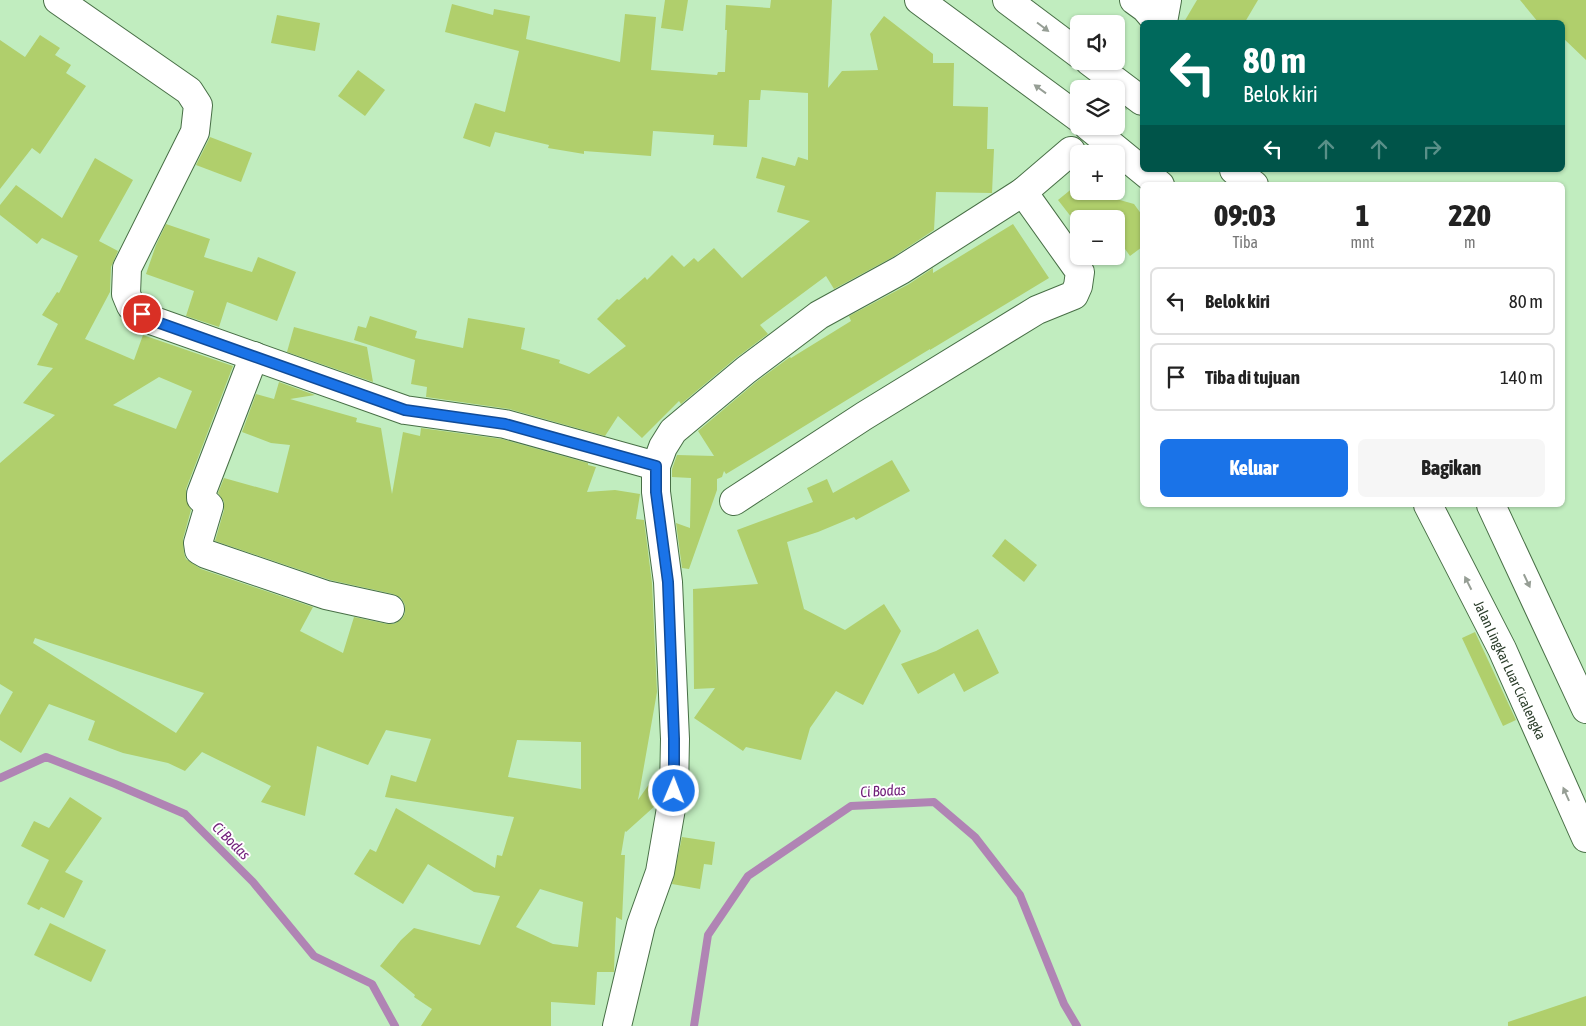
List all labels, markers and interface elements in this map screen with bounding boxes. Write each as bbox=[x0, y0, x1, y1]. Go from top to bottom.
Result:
map controls bbox=[1070, 15, 1125, 265]
button: sound bbox=[1070, 15, 1125, 70]
one-way arrow bbox=[1036, 22, 1050, 32]
icon: left bbox=[1160, 40, 1225, 105]
text: 80 m bbox=[1243, 40, 1306, 80]
button: layers bbox=[1070, 80, 1125, 135]
text: Belok kiri bbox=[1243, 81, 1318, 107]
one-way arrow bbox=[1034, 83, 1047, 94]
icon: left bbox=[1259, 135, 1287, 163]
icon: ahead bbox=[1312, 135, 1340, 163]
icon: ahead bbox=[1365, 135, 1393, 163]
icon: right bbox=[1418, 135, 1446, 163]
button: + bbox=[1070, 145, 1125, 200]
text: 09:03 bbox=[1214, 198, 1276, 232]
text: 1 bbox=[1355, 198, 1370, 232]
text: 220 bbox=[1449, 198, 1491, 232]
button: − bbox=[1070, 210, 1125, 265]
text: Tiba bbox=[1233, 233, 1258, 251]
text: mnt bbox=[1351, 233, 1374, 251]
text: m bbox=[1464, 233, 1475, 251]
icon: left bbox=[1162, 287, 1190, 315]
text: Belok kiri bbox=[1205, 290, 1270, 312]
text: 80 m bbox=[1509, 290, 1543, 312]
pin bbox=[121, 293, 163, 335]
icon: arrive bbox=[128, 300, 156, 328]
icon: arrive bbox=[1162, 363, 1190, 391]
text: Tiba di tujuan bbox=[1205, 366, 1300, 388]
text: 140 m bbox=[1500, 366, 1543, 388]
button: Keluar bbox=[1160, 439, 1348, 497]
button: Bagikan bbox=[1358, 439, 1545, 497]
one-way arrow bbox=[1523, 574, 1531, 588]
one-way arrow bbox=[1464, 576, 1472, 590]
street label: Jalan Lingkar Luar Cicalengka bbox=[1471, 598, 1549, 742]
position arrow bbox=[647, 764, 699, 816]
water label: Ci Bodas bbox=[860, 781, 906, 800]
one-way arrow bbox=[1562, 787, 1570, 801]
water label: Ci Bodas bbox=[209, 818, 254, 863]

